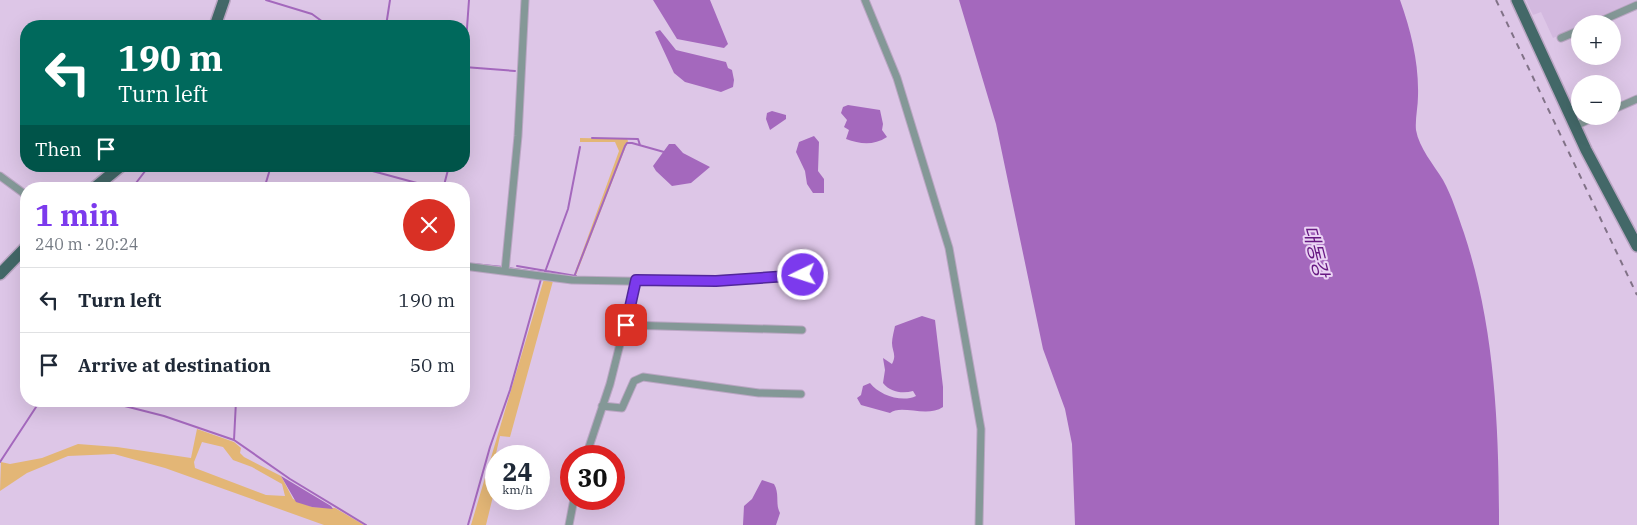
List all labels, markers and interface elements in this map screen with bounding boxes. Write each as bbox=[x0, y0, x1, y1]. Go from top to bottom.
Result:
map controls bbox=[1571, 15, 1621, 125]
button: + bbox=[1571, 15, 1621, 65]
text: 190 m bbox=[118, 35, 223, 81]
icon: left bbox=[35, 40, 100, 105]
button: − bbox=[1571, 75, 1621, 125]
text: Turn left bbox=[118, 79, 208, 108]
icon: arrive bbox=[92, 135, 120, 163]
text: Then bbox=[35, 137, 82, 161]
text: 1 min bbox=[35, 195, 119, 234]
button: close bbox=[403, 199, 455, 251]
water label: 대동강 bbox=[1298, 223, 1335, 282]
text: 240 m · 20:24 bbox=[35, 234, 138, 254]
position arrow bbox=[776, 248, 828, 300]
icon: left bbox=[35, 286, 63, 314]
text: Turn left bbox=[78, 288, 161, 312]
text: 190 m bbox=[398, 288, 455, 312]
pin bbox=[605, 304, 647, 346]
icon: arrive bbox=[612, 311, 640, 339]
icon: arrive bbox=[35, 351, 63, 379]
text: Arrive at destination bbox=[78, 353, 271, 377]
text: 50 m bbox=[410, 353, 455, 377]
speed limit sign: 30 bbox=[560, 445, 625, 510]
text: 24 bbox=[502, 455, 533, 488]
text: km/h bbox=[502, 482, 533, 497]

